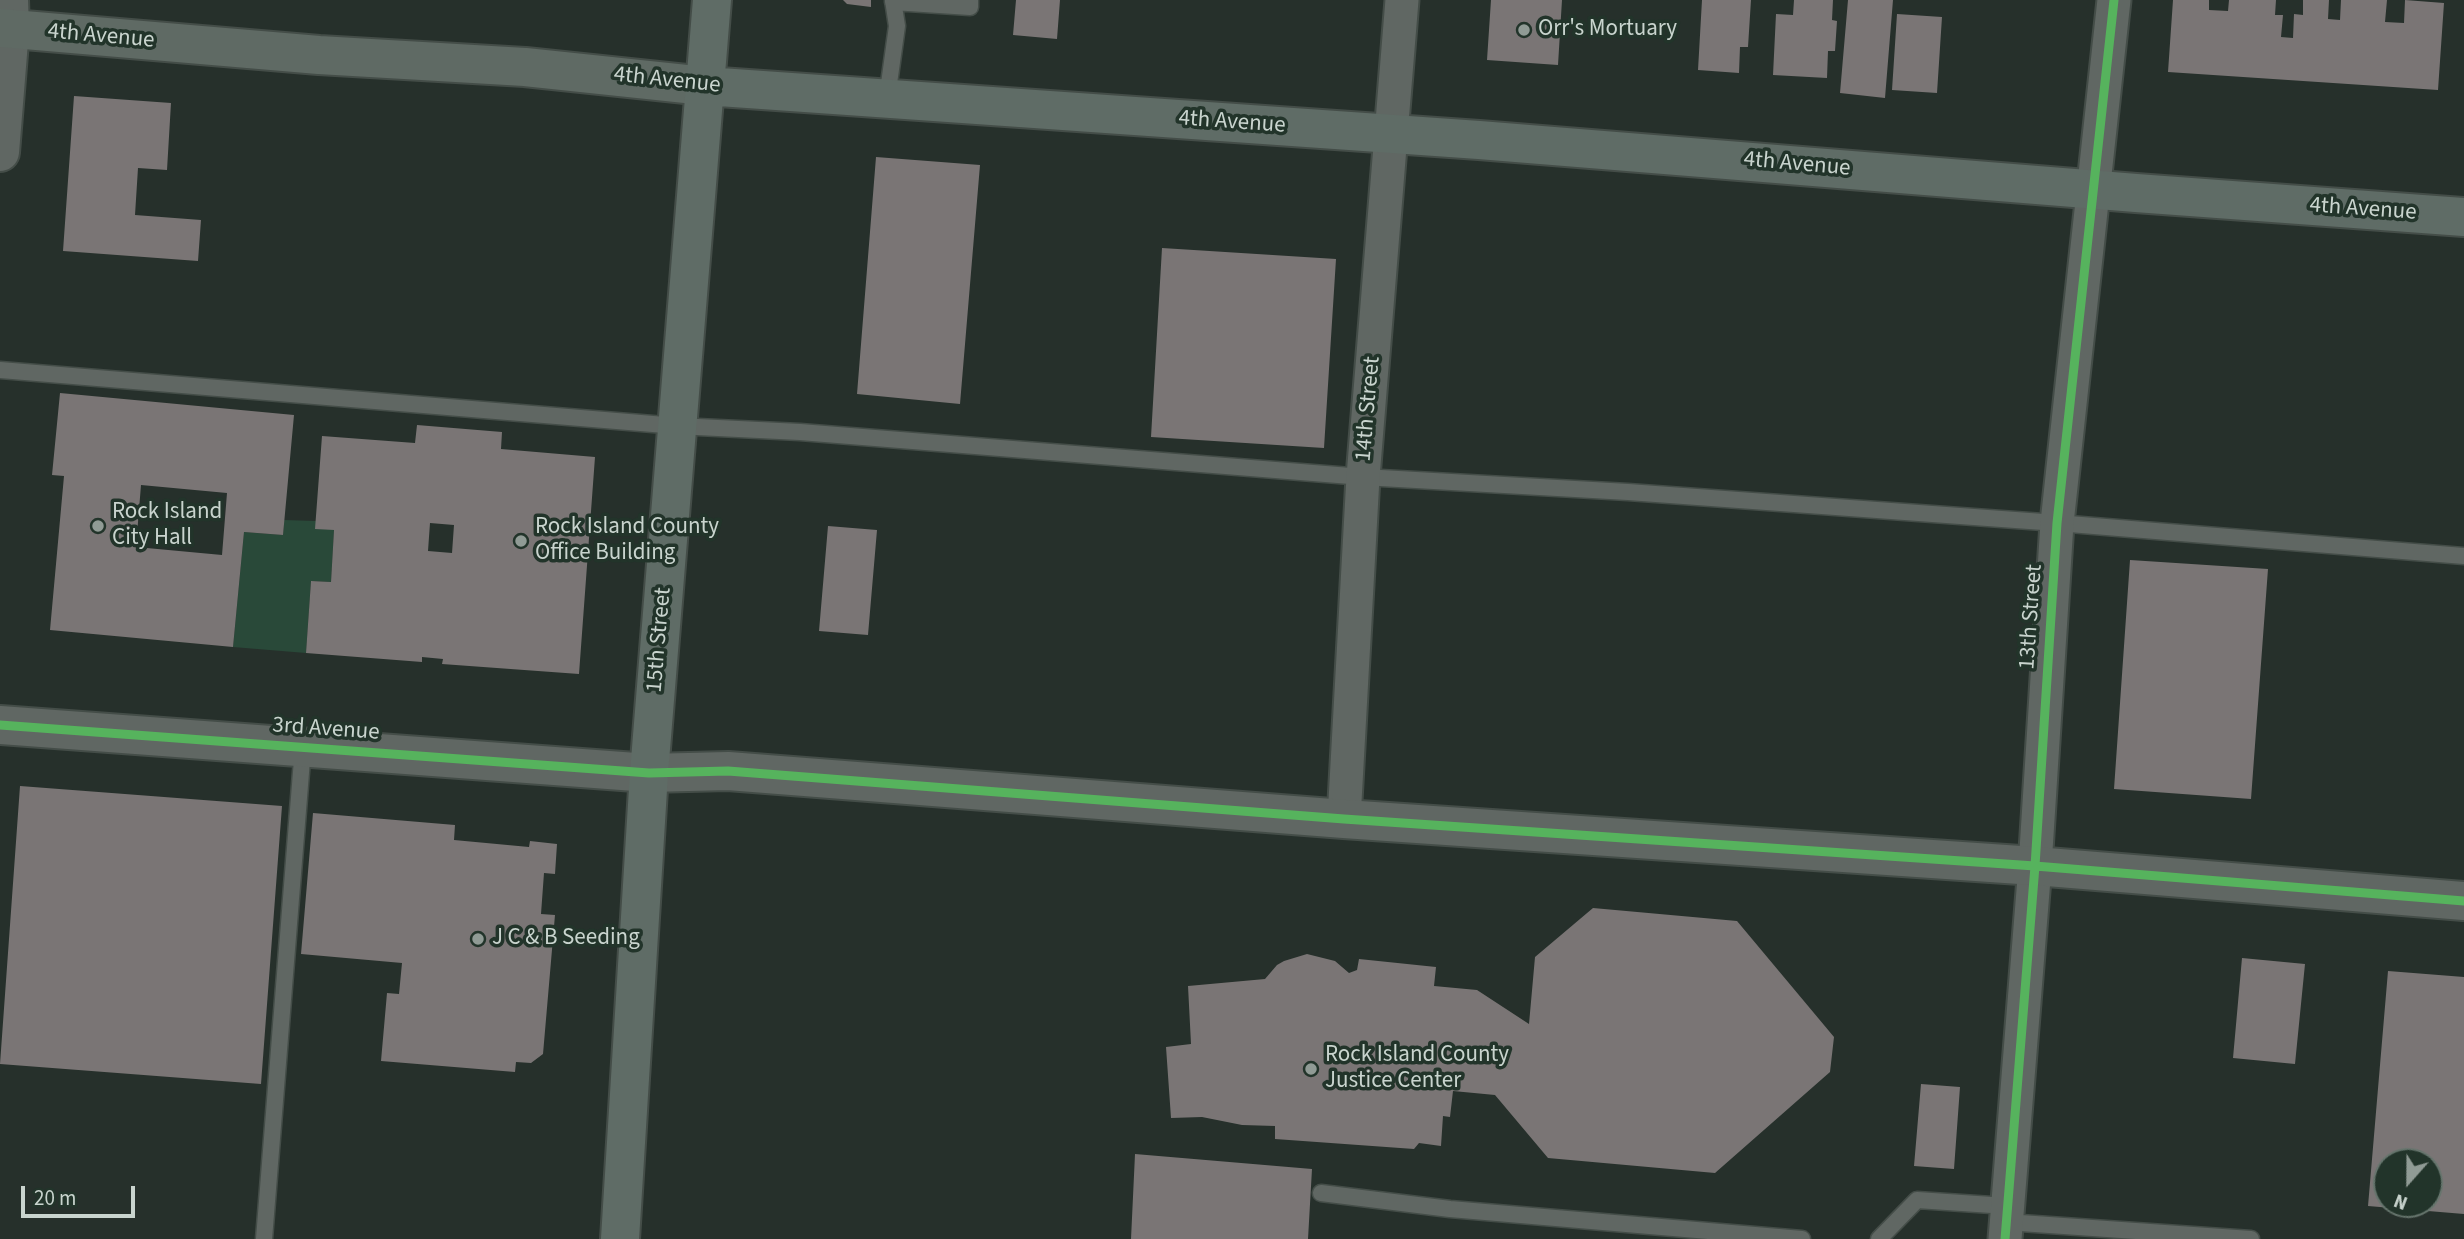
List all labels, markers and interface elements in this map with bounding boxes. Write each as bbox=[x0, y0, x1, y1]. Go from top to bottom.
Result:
place label: Orr's Mortuary bbox=[1538, 16, 1677, 44]
street label: 4th Avenue bbox=[46, 19, 156, 55]
marker: Orr's Mortuary bbox=[1516, 22, 1532, 38]
street label: 4th Avenue bbox=[612, 62, 722, 100]
street label: 4th Avenue bbox=[1178, 105, 1286, 141]
street label: 4th Avenue bbox=[1742, 147, 1852, 183]
street label: 4th Avenue bbox=[2309, 192, 2417, 228]
street label: 14th Street bbox=[1351, 355, 1387, 463]
place label: Rock Island City Hall bbox=[112, 499, 222, 553]
place label: Rock Island County Office Building bbox=[535, 514, 719, 568]
marker: Rock Island City Hall bbox=[90, 518, 106, 534]
marker: Rock Island County Office Building bbox=[513, 533, 529, 549]
street label: 13th Street bbox=[2015, 563, 2049, 671]
street label: 15th Street bbox=[642, 586, 678, 694]
street label: 3rd Avenue bbox=[271, 712, 381, 748]
place label: J C & B Seeding bbox=[492, 925, 640, 953]
marker: J C & B Seeding bbox=[470, 931, 486, 947]
place label: Rock Island County Justice Center bbox=[1325, 1042, 1509, 1096]
marker: Rock Island County Justice Center bbox=[1303, 1061, 1319, 1077]
north arrow bbox=[2373, 1148, 2443, 1218]
scale bar bbox=[24, 1172, 138, 1216]
text: 20 m bbox=[34, 1183, 76, 1213]
text: N bbox=[2390, 1186, 2412, 1216]

